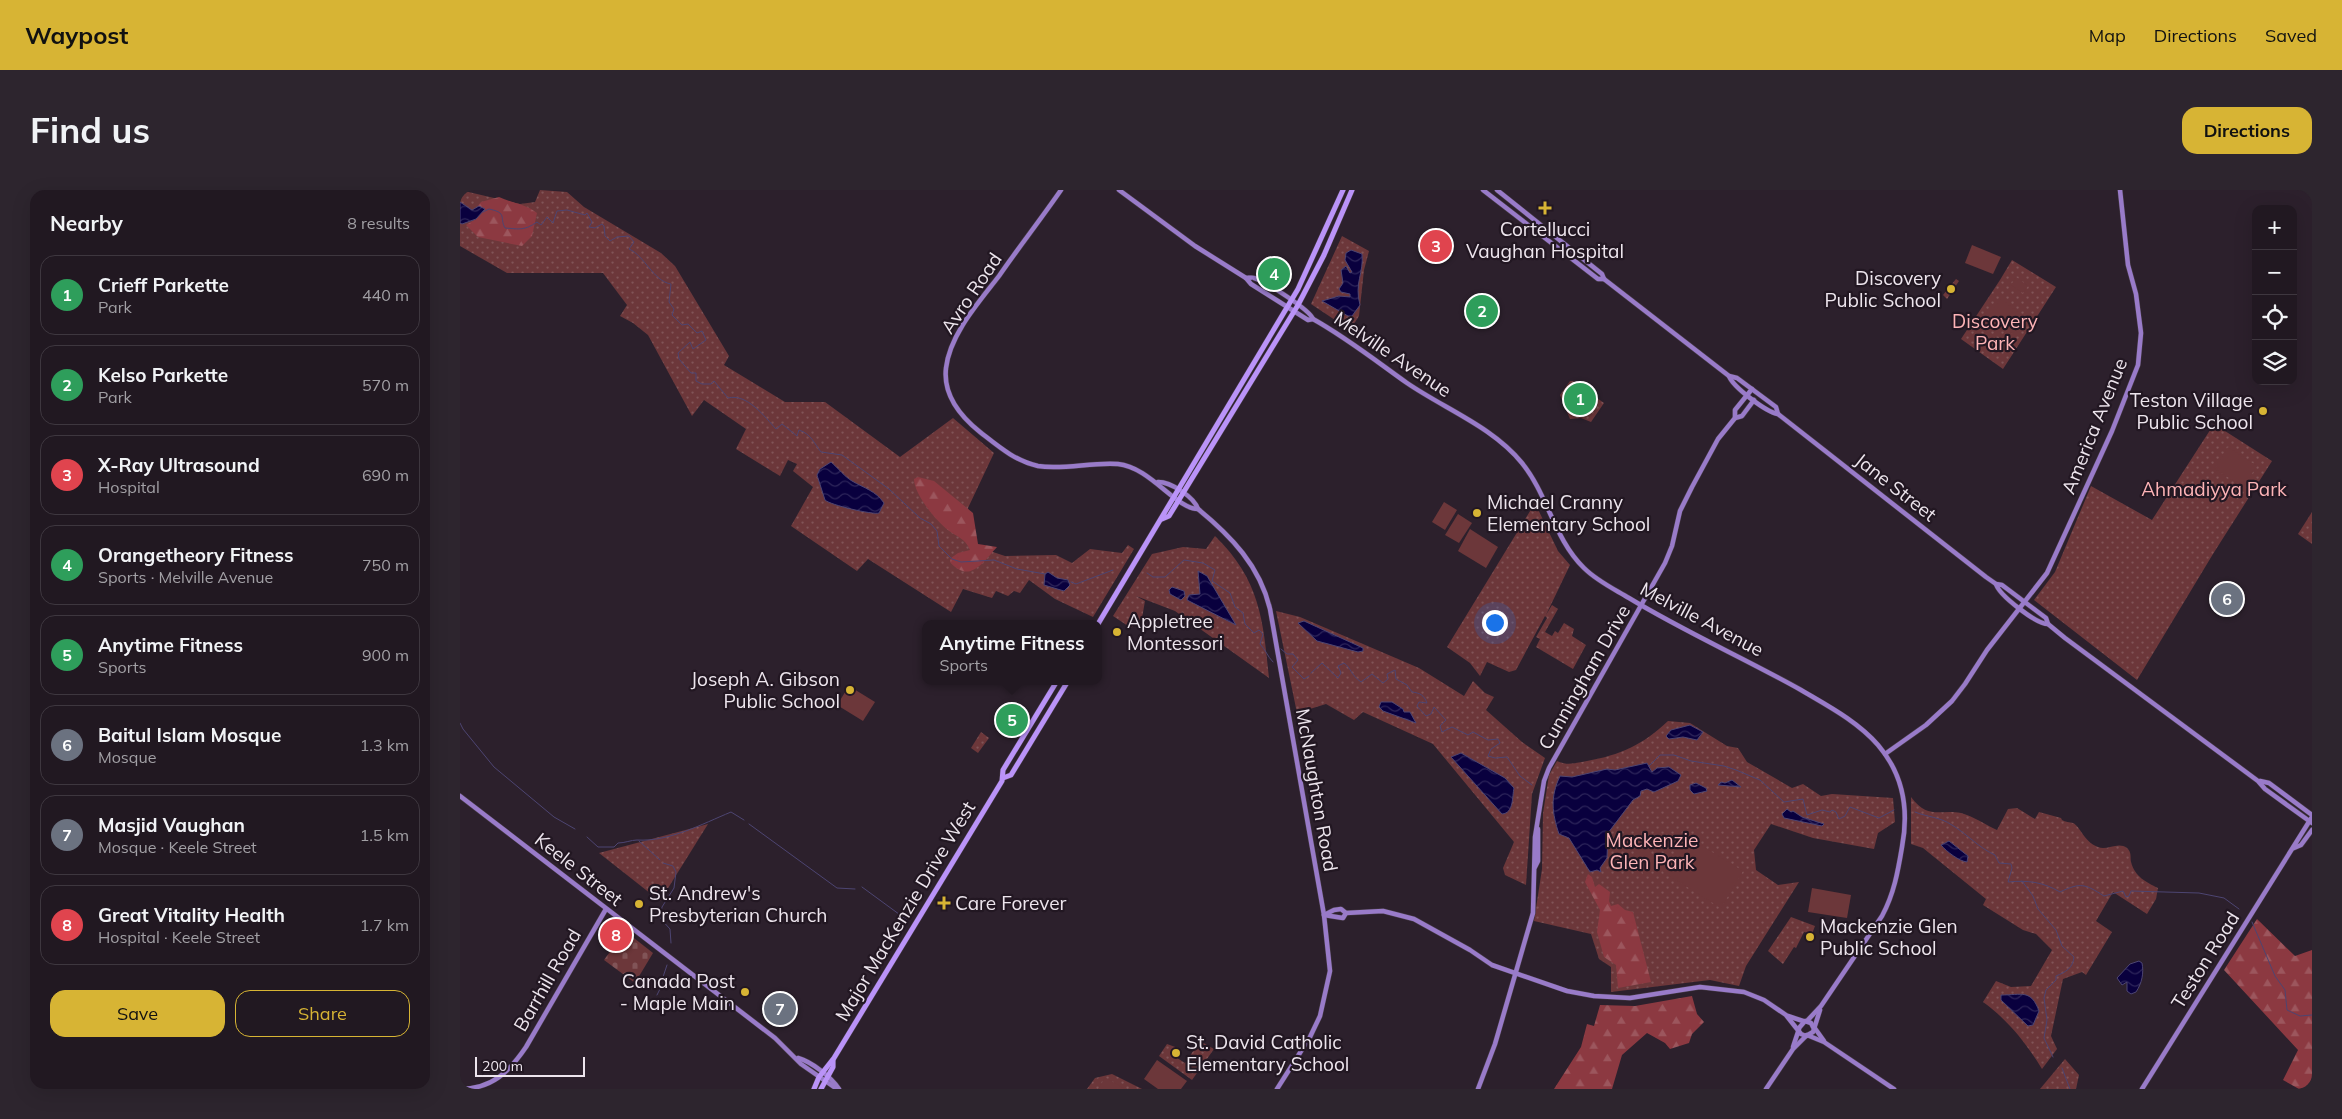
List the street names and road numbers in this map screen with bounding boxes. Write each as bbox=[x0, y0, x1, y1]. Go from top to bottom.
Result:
street label: Avro Road bbox=[935, 248, 1007, 338]
street label: Melville Avenue bbox=[1330, 306, 1456, 402]
street label: America Avenue bbox=[2056, 355, 2132, 497]
street label: Jane Street bbox=[1851, 448, 1942, 526]
street label: Melville Avenue bbox=[1636, 576, 1768, 662]
street label: Cunningham Drive bbox=[1533, 600, 1635, 754]
street label: McNaughton Road bbox=[1291, 707, 1343, 873]
street label: Major MacKenzie Drive West bbox=[830, 796, 980, 1025]
street label: Keele Street bbox=[530, 827, 628, 911]
street label: Teston Road bbox=[2166, 907, 2244, 1013]
street label: Barrhill Road bbox=[508, 924, 586, 1036]

